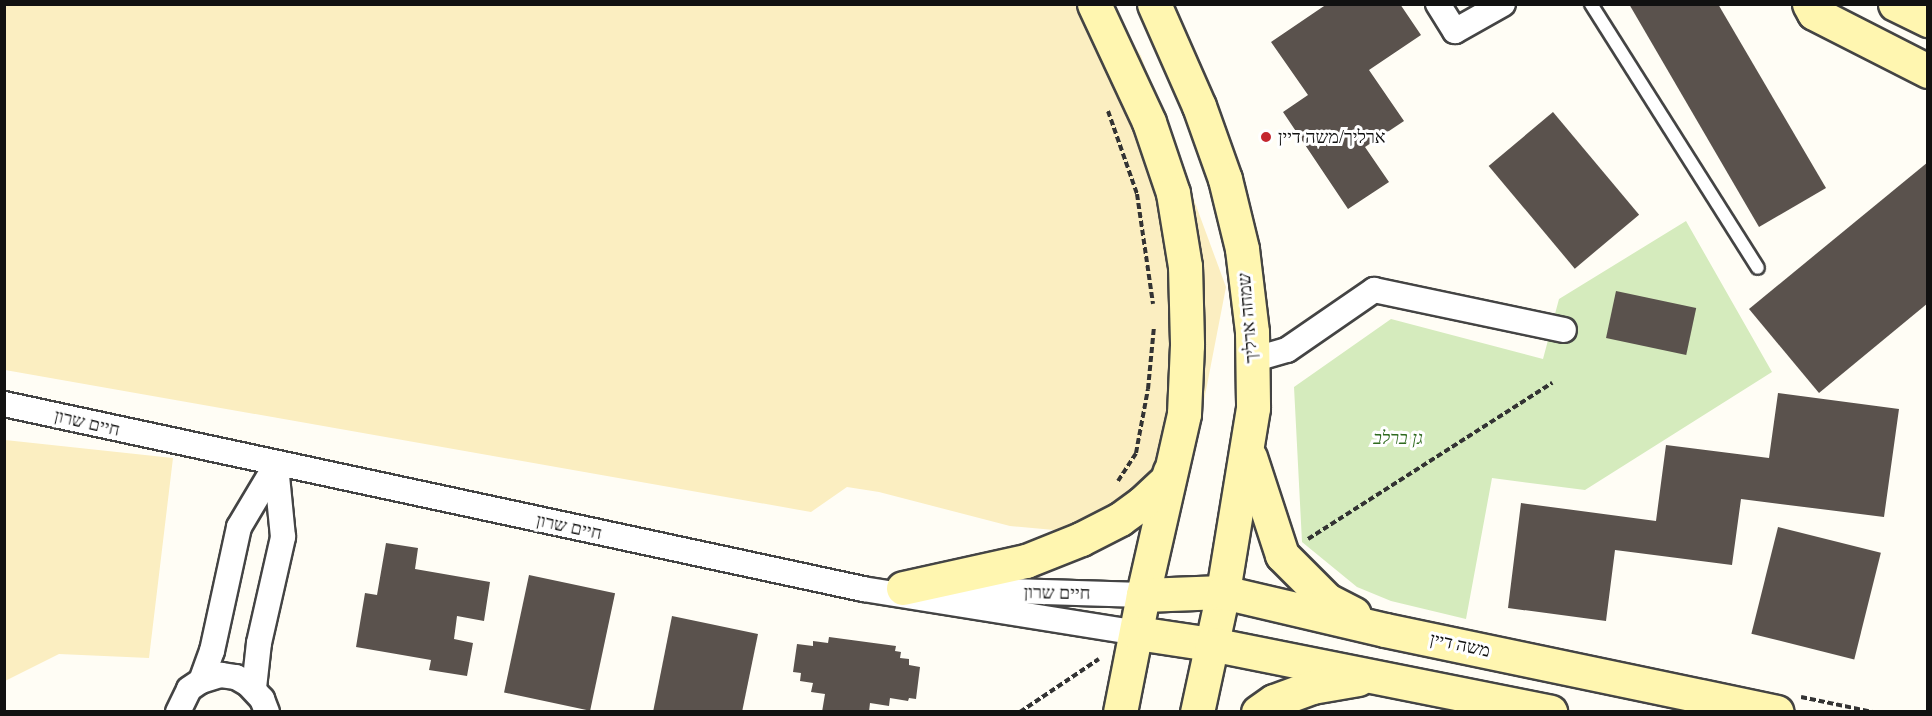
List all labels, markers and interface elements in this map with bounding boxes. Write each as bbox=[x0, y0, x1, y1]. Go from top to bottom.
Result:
place label: ארליך/משה דיין bbox=[1278, 126, 1386, 148]
marker: ארליך/משה דיין bbox=[1259, 130, 1273, 144]
street label: שמחה ארליך bbox=[1233, 272, 1263, 364]
street label: חיים שרון bbox=[52, 405, 122, 441]
park label: גן ברלב bbox=[1373, 427, 1423, 449]
street label: חיים שרון bbox=[534, 510, 604, 544]
street label: חיים שרון bbox=[1024, 582, 1090, 604]
street label: משה דיין bbox=[1428, 628, 1492, 662]

